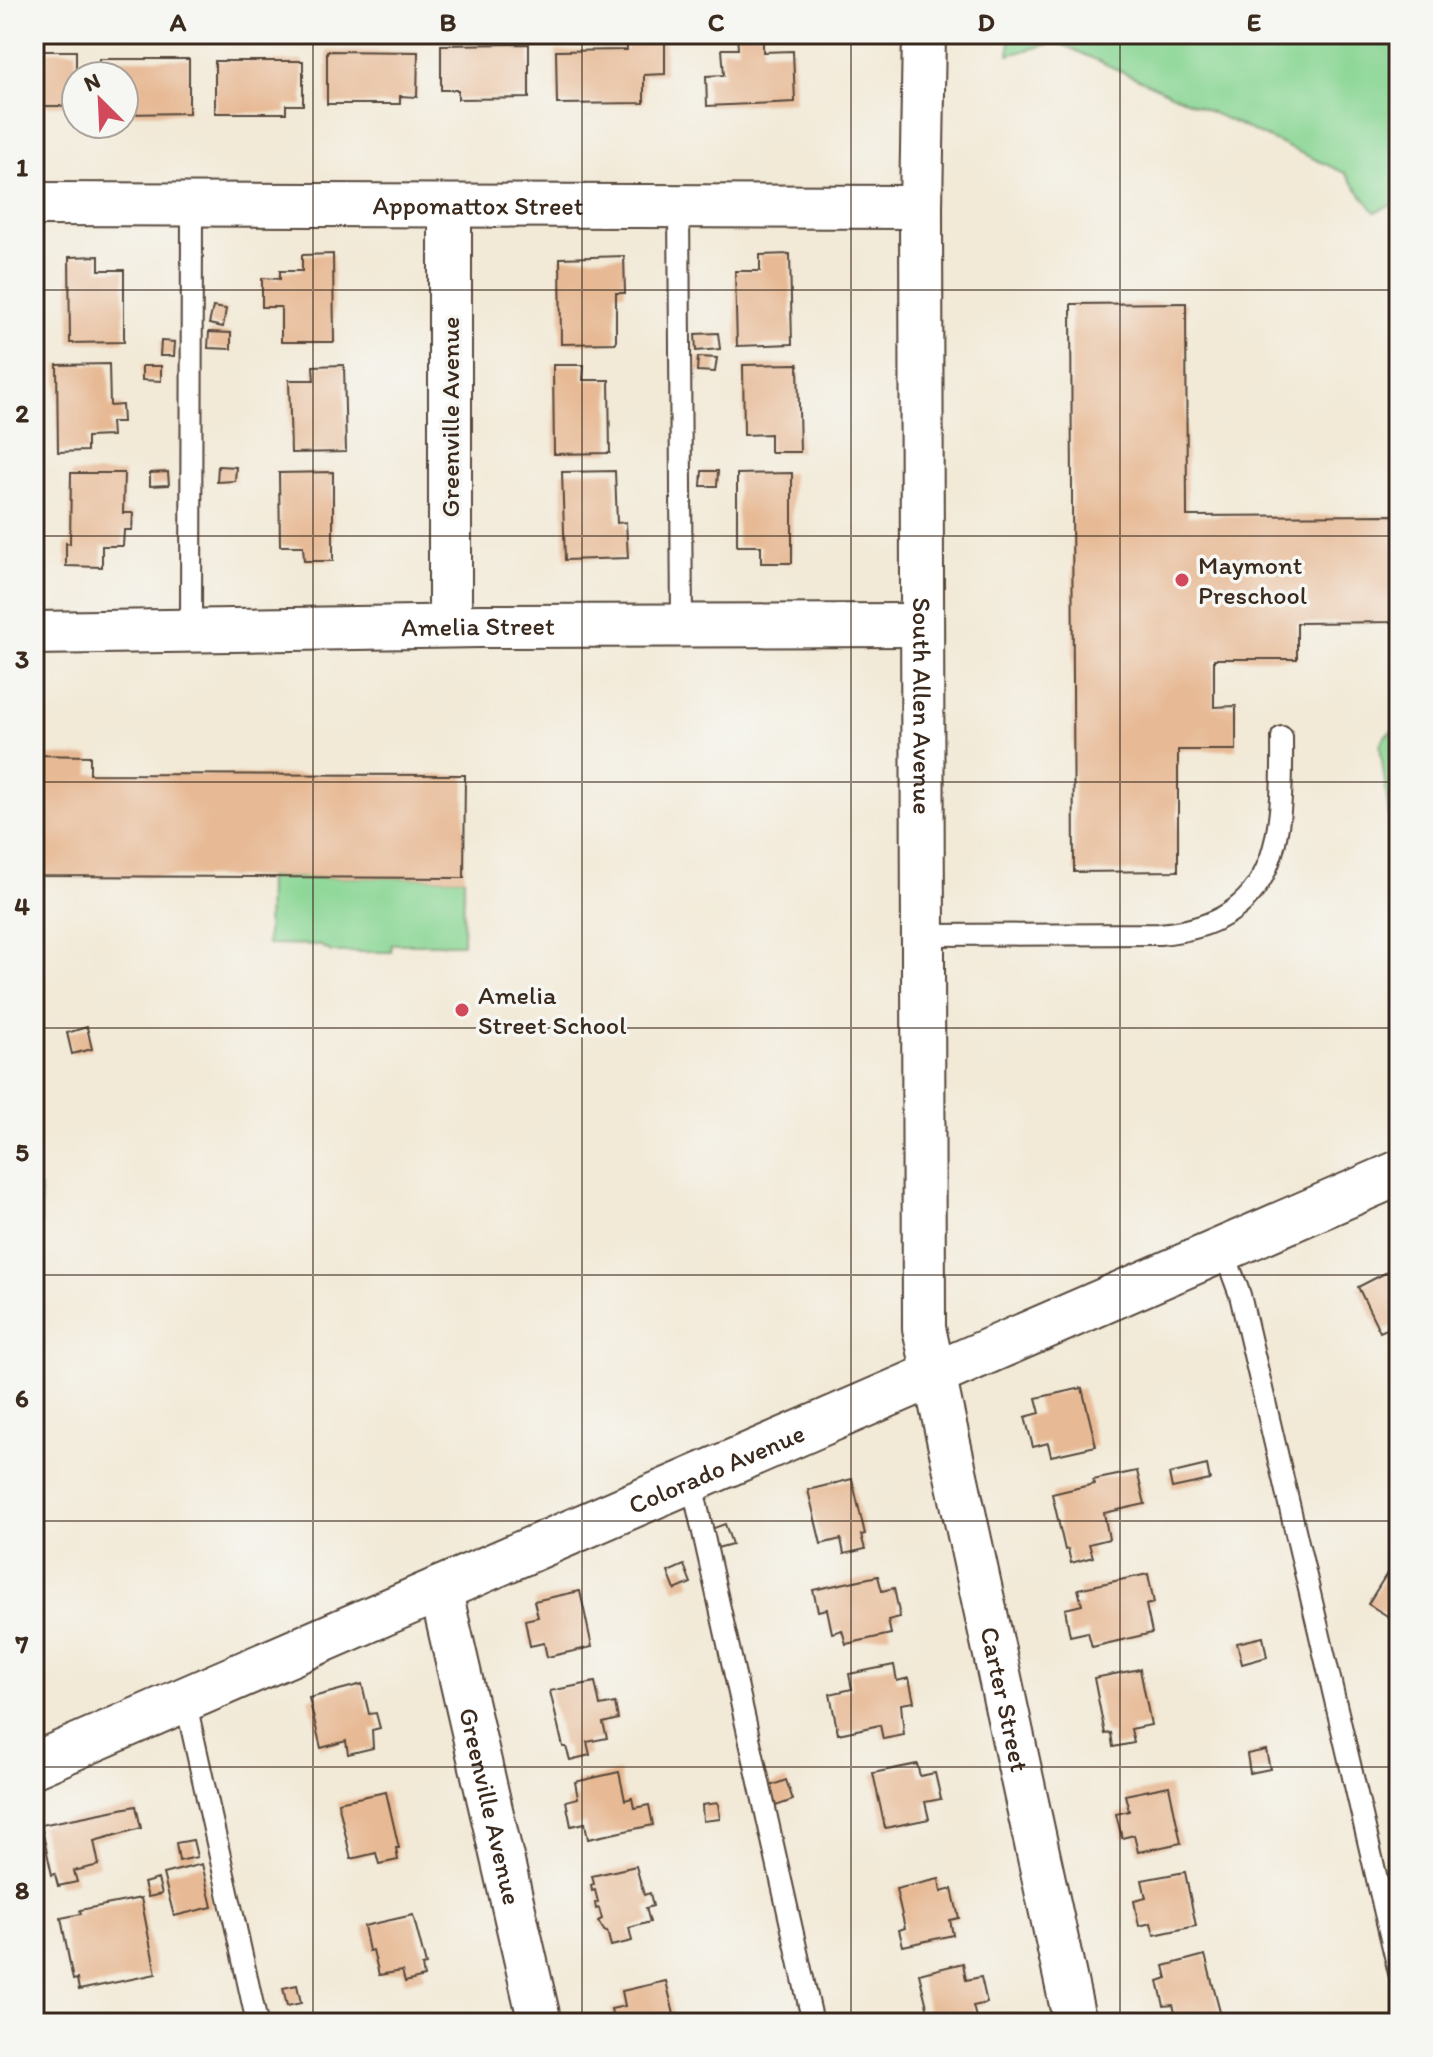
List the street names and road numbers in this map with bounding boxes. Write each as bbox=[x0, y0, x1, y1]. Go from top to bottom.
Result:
street label: Appomattox Street bbox=[372, 189, 584, 222]
street label: Greenville Avenue bbox=[434, 316, 466, 518]
street label: South Allen Avenue bbox=[906, 597, 939, 815]
street label: Amelia Street bbox=[401, 610, 555, 643]
street label: Colorado Avenue bbox=[624, 1417, 809, 1521]
street label: Carter Street bbox=[973, 1624, 1036, 1775]
street label: Greenville Avenue bbox=[452, 1705, 528, 1908]

